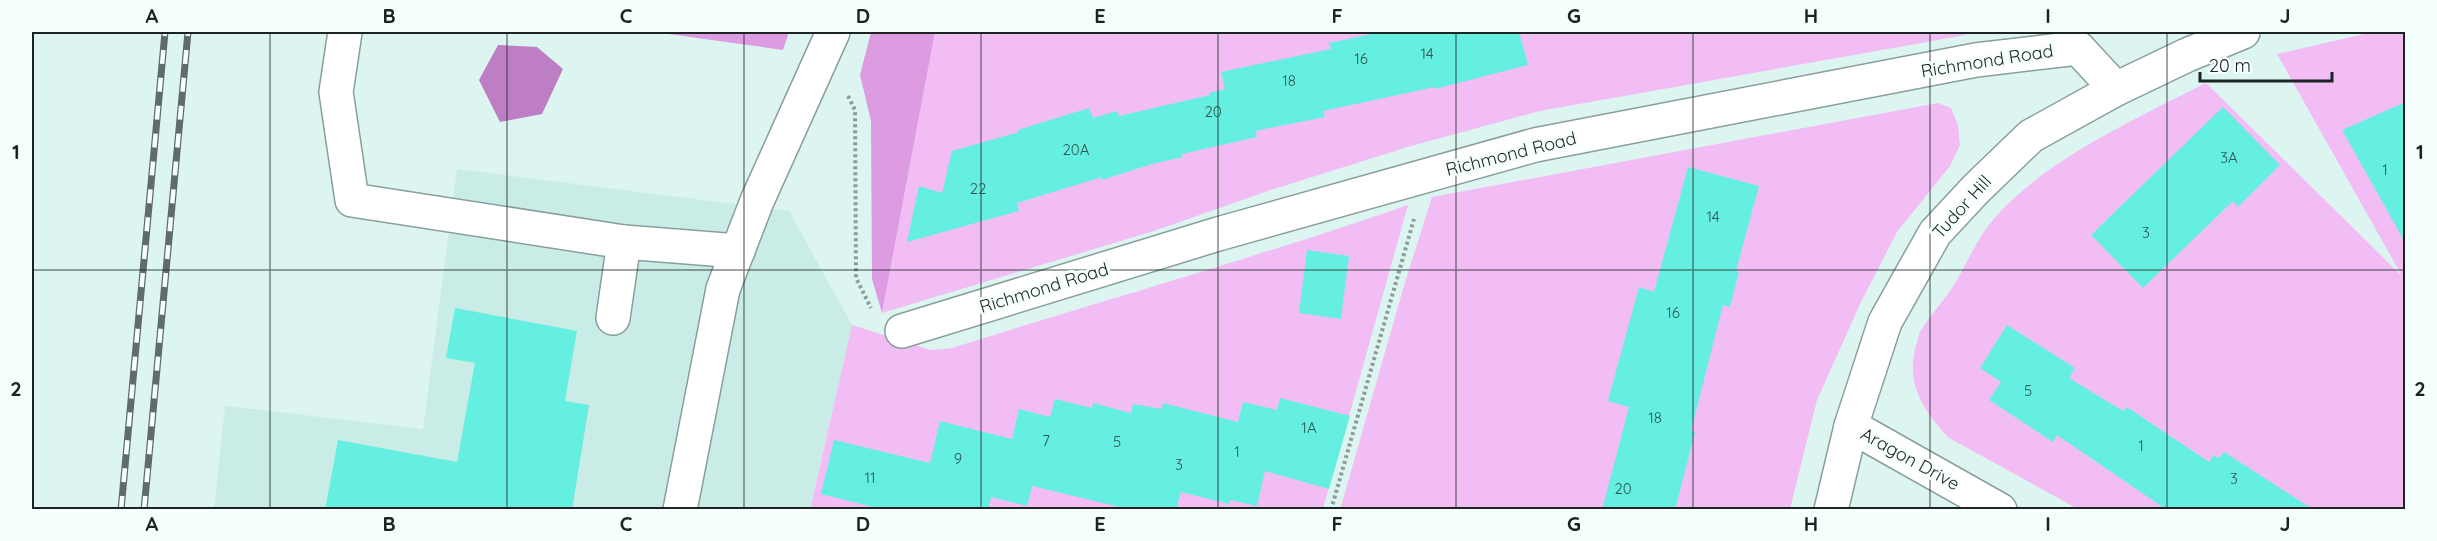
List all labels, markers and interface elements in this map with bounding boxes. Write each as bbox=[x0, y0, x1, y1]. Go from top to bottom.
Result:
text: A bbox=[146, 3, 159, 28]
text: B bbox=[382, 3, 396, 28]
text: C bbox=[620, 3, 633, 28]
text: D bbox=[856, 3, 870, 28]
text: E bbox=[1094, 3, 1106, 28]
text: F bbox=[1331, 3, 1343, 28]
text: G bbox=[1567, 3, 1581, 28]
text: H bbox=[1804, 3, 1818, 28]
text: I bbox=[2045, 3, 2051, 28]
text: J bbox=[2279, 3, 2291, 28]
street label: Richmond Road bbox=[1919, 39, 2055, 82]
house number: 14 bbox=[1420, 44, 1434, 63]
scale bar bbox=[2200, 45, 2332, 83]
house number: 16 bbox=[1354, 49, 1368, 68]
text: 20 m bbox=[2209, 54, 2251, 77]
house number: 18 bbox=[1282, 71, 1296, 90]
house number: 20 bbox=[1204, 102, 1222, 121]
street label: Richmond Road bbox=[1443, 126, 1578, 181]
text: 1 bbox=[12, 139, 20, 164]
text: 1 bbox=[2416, 139, 2424, 164]
house number: 20A bbox=[1063, 140, 1090, 159]
house number: 3A bbox=[2220, 148, 2238, 167]
house number: 1 bbox=[2382, 160, 2388, 179]
street label: Tudor Hill bbox=[1927, 170, 1996, 243]
house number: 22 bbox=[970, 179, 986, 198]
house number: 14 bbox=[1706, 207, 1720, 226]
house number: 3 bbox=[2142, 223, 2150, 242]
street label: Richmond Road bbox=[977, 257, 1111, 318]
house number: 16 bbox=[1666, 303, 1680, 322]
text: 2 bbox=[10, 376, 22, 401]
text: 2 bbox=[2414, 376, 2426, 401]
house number: 5 bbox=[2024, 381, 2032, 400]
house number: 18 bbox=[1648, 408, 1662, 427]
house number: 1A bbox=[1301, 418, 1317, 437]
street label: Aragon Drive bbox=[1857, 422, 1964, 495]
house number: 7 bbox=[1042, 431, 1050, 450]
house number: 5 bbox=[1113, 432, 1121, 451]
house number: 1 bbox=[2138, 436, 2144, 455]
house number: 1 bbox=[1234, 442, 1240, 461]
house number: 9 bbox=[954, 449, 962, 468]
house number: 3 bbox=[1175, 455, 1183, 474]
house number: 11 bbox=[864, 468, 876, 487]
house number: 3 bbox=[2230, 469, 2238, 488]
house number: 20 bbox=[1614, 479, 1632, 498]
text: A bbox=[146, 511, 159, 536]
text: B bbox=[382, 511, 396, 536]
text: C bbox=[620, 511, 633, 536]
text: D bbox=[856, 511, 870, 536]
text: E bbox=[1094, 511, 1106, 536]
text: F bbox=[1331, 511, 1343, 536]
text: G bbox=[1567, 511, 1581, 536]
text: H bbox=[1804, 511, 1818, 536]
text: I bbox=[2045, 511, 2051, 536]
text: J bbox=[2279, 511, 2291, 536]

